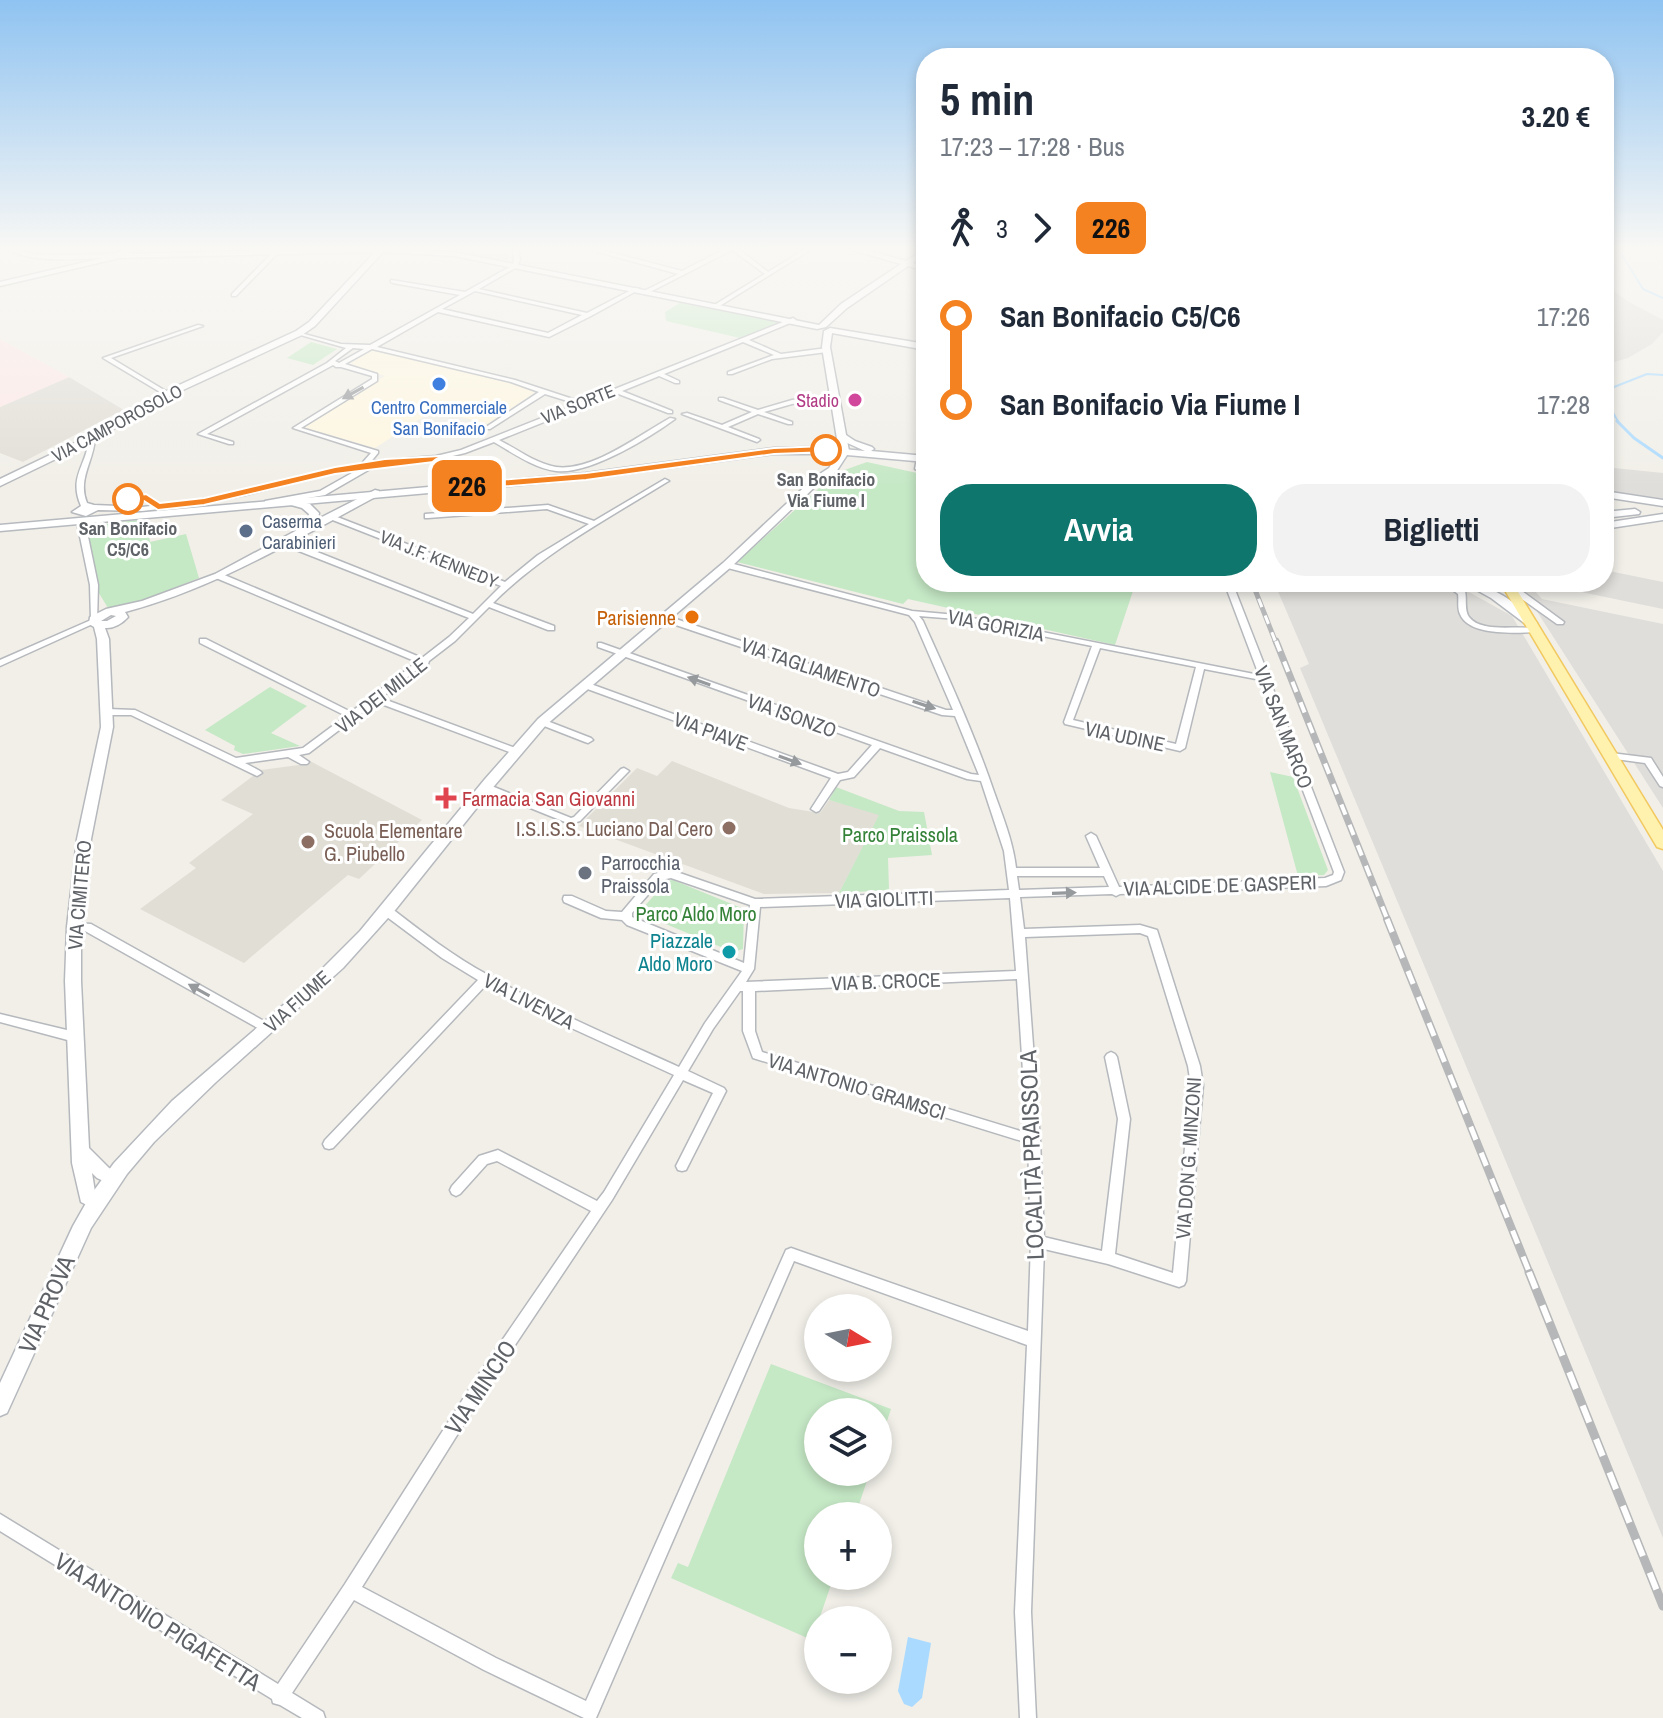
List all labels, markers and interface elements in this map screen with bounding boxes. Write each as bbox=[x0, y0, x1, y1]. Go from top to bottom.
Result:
text: 5 min bbox=[940, 69, 1034, 129]
text: 3.20 € bbox=[1522, 96, 1590, 136]
text: 17:23 – 17:28 · Bus bbox=[940, 129, 1125, 164]
icon: walk bbox=[940, 206, 984, 250]
icon: forward bbox=[1020, 206, 1064, 250]
text: 226 bbox=[1092, 209, 1130, 247]
text: 3 bbox=[996, 211, 1008, 246]
text: San Bonifacio C5/C6 bbox=[1000, 296, 1241, 336]
text: 17:26 bbox=[1537, 299, 1590, 334]
marker: Centro Commerciale San Bonifacio bbox=[430, 375, 448, 393]
street label: VIA CAMPOROSOLO bbox=[47, 378, 187, 468]
street label: VIA SORTE bbox=[537, 378, 619, 430]
text: San Bonifacio Via Fiume I bbox=[1000, 384, 1300, 424]
one-way arrow bbox=[342, 386, 365, 400]
text: 17:28 bbox=[1537, 387, 1590, 422]
place label: Stadio bbox=[796, 388, 839, 413]
marker: Stadio bbox=[846, 391, 864, 409]
place label: Centro Commerciale San Bonifacio bbox=[371, 395, 507, 441]
marker: San Bonifacio Via Fiume I bbox=[811, 435, 841, 465]
line badge: 226 bbox=[421, 460, 513, 512]
text: 226 bbox=[448, 467, 486, 505]
place label: San Bonifacio Via Fiume I bbox=[777, 467, 875, 513]
marker: San Bonifacio C5/C6 bbox=[113, 484, 143, 514]
button: Avvia bbox=[940, 484, 1257, 576]
button: Biglietti bbox=[1273, 484, 1590, 576]
place label: Caserma Carabinieri bbox=[262, 509, 336, 555]
place label: San Bonifacio C5/C6 bbox=[79, 516, 177, 562]
marker: Caserma Carabinieri bbox=[237, 522, 255, 540]
street label: VIA J.F. KENNEDY bbox=[376, 524, 502, 594]
street label: VIA GORIZIA bbox=[946, 602, 1047, 648]
place label: Parisienne bbox=[597, 604, 676, 631]
marker: Parisienne bbox=[683, 608, 701, 626]
street label: VIA TAGLIAMENTO bbox=[738, 630, 884, 704]
street label: VIA DEI MILLE bbox=[330, 651, 432, 739]
street label: VIA SAN MARCO bbox=[1248, 662, 1320, 792]
one-way arrow bbox=[687, 675, 711, 687]
street label: VIA ISONZO bbox=[744, 686, 840, 744]
one-way arrow bbox=[912, 700, 936, 712]
street label: VIA PIAVE bbox=[670, 705, 752, 757]
street label: VIA UDINE bbox=[1083, 714, 1167, 758]
one-way arrow bbox=[778, 754, 802, 767]
place label: Farmacia San Giovanni bbox=[462, 785, 635, 812]
marker: Farmacia San Giovanni bbox=[437, 789, 455, 807]
place label: I.S.I.S.S. Luciano Dal Cero bbox=[516, 815, 713, 842]
place label: Scuola Elementare G. Piubello bbox=[324, 817, 463, 867]
marker: I.S.I.S.S. Luciano Dal Cero bbox=[720, 819, 738, 837]
park label: Parco Praissola bbox=[842, 821, 958, 848]
marker: Scuola Elementare G. Piubello bbox=[299, 833, 317, 851]
street label: VIA CIMITERO bbox=[61, 839, 97, 951]
place label: Parrocchia Praissola bbox=[601, 849, 680, 899]
marker: Parrocchia Praissola bbox=[576, 864, 594, 882]
street label: VIA ALCIDE DE GASPERI bbox=[1123, 868, 1317, 902]
street label: VIA GIOLITTI bbox=[834, 884, 934, 914]
one-way arrow bbox=[1052, 887, 1077, 900]
park label: Parco Aldo Moro bbox=[635, 900, 757, 927]
place label: Piazzale Aldo Moro bbox=[637, 927, 713, 977]
marker: Piazzale Aldo Moro bbox=[720, 943, 738, 961]
street label: VIA FIUME bbox=[258, 964, 336, 1038]
street label: VIA B. CROCE bbox=[831, 966, 941, 996]
street label: VIA LIVENZA bbox=[479, 967, 579, 1035]
one-way arrow bbox=[187, 983, 210, 997]
street label: VIA ANTONIO GRAMSCI bbox=[765, 1046, 949, 1126]
street label: LOCALITÀ PRAISSOLA bbox=[1011, 1049, 1051, 1260]
street label: VIA DON G. MINZONI bbox=[1169, 1076, 1207, 1240]
street label: VIA PROVA bbox=[10, 1249, 82, 1358]
north arrow bbox=[804, 1294, 892, 1382]
map controls bbox=[804, 1294, 892, 1694]
street label: VIA MINCIO bbox=[437, 1334, 523, 1440]
button: layers bbox=[804, 1398, 892, 1486]
button: + bbox=[804, 1502, 892, 1590]
street label: VIA ANTONIO PIGAFETTA bbox=[49, 1544, 268, 1698]
button: − bbox=[804, 1606, 892, 1694]

